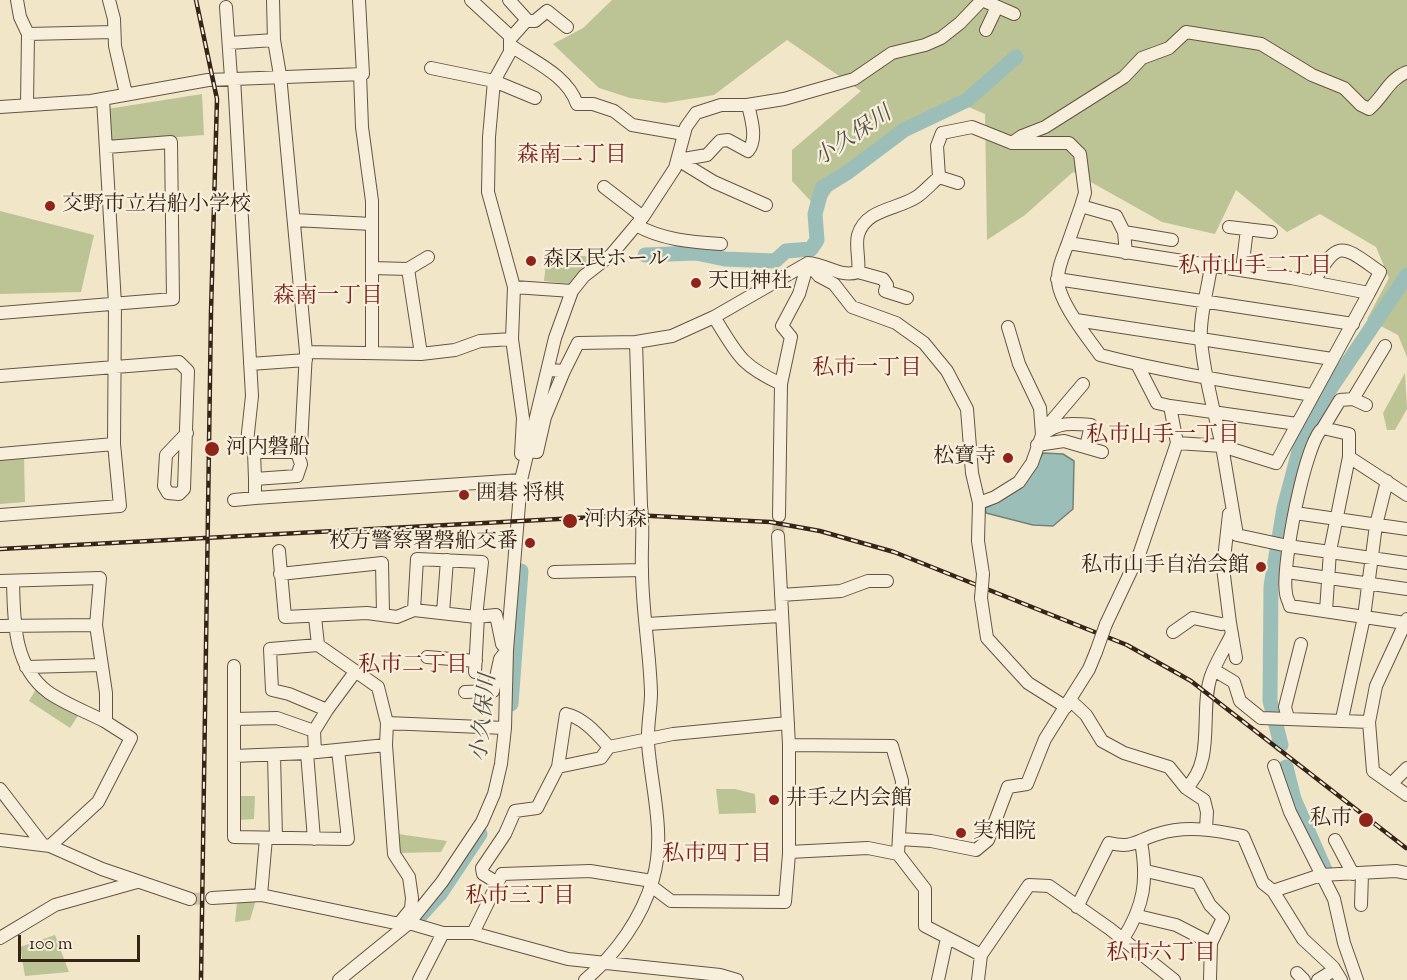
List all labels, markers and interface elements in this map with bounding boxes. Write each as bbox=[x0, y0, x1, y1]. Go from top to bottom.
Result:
water label: 小久保川 bbox=[810, 102, 898, 174]
district label: 森南二丁目 bbox=[517, 144, 627, 170]
place label: 交野市立岩船小学校 bbox=[62, 193, 251, 219]
marker: 交野市立岩船小学校 bbox=[43, 199, 57, 213]
place label: 森区民ホール bbox=[543, 248, 669, 274]
marker: 森区民ホール bbox=[524, 254, 538, 268]
district label: 私市山手二丁目 bbox=[1178, 255, 1332, 281]
place label: 天田神社 bbox=[708, 270, 792, 296]
marker: 天田神社 bbox=[689, 276, 703, 290]
district label: 森南一丁目 bbox=[273, 285, 383, 311]
district label: 私市一丁目 bbox=[812, 357, 922, 383]
district label: 私市山手一丁目 bbox=[1086, 424, 1240, 450]
place label: 河内磐船 bbox=[226, 436, 310, 462]
marker: 河内磐船 bbox=[203, 440, 221, 458]
place label: 松寶寺 bbox=[933, 445, 996, 471]
marker: 松寶寺 bbox=[1001, 451, 1015, 465]
place label: 囲碁 将棋 bbox=[476, 482, 564, 508]
marker: 囲碁 将棋 bbox=[457, 488, 471, 502]
place label: 河内森 bbox=[584, 508, 647, 534]
marker: 河内森 bbox=[561, 512, 579, 530]
place label: 枚方警察署磐船交番 bbox=[329, 530, 518, 556]
marker: 枚方警察署磐船交番 bbox=[523, 536, 537, 550]
place label: 私市山手自治会館 bbox=[1081, 554, 1249, 580]
marker: 私市山手自治会館 bbox=[1254, 560, 1268, 574]
district label: 私市二丁目 bbox=[358, 654, 468, 680]
water label: 小久保川 bbox=[468, 673, 504, 763]
place label: 井手之内会館 bbox=[786, 787, 912, 813]
marker: 井手之内会館 bbox=[767, 793, 781, 807]
place label: 私市 bbox=[1310, 807, 1352, 833]
marker: 私市 bbox=[1357, 811, 1375, 829]
place label: 実相院 bbox=[973, 820, 1036, 846]
marker: 実相院 bbox=[954, 826, 968, 840]
district label: 私市四丁目 bbox=[662, 843, 772, 869]
district label: 私市三丁目 bbox=[465, 885, 575, 911]
scale bar bbox=[21, 923, 142, 961]
text: 100 m bbox=[29, 932, 73, 958]
district label: 私市六丁目 bbox=[1106, 942, 1216, 968]

